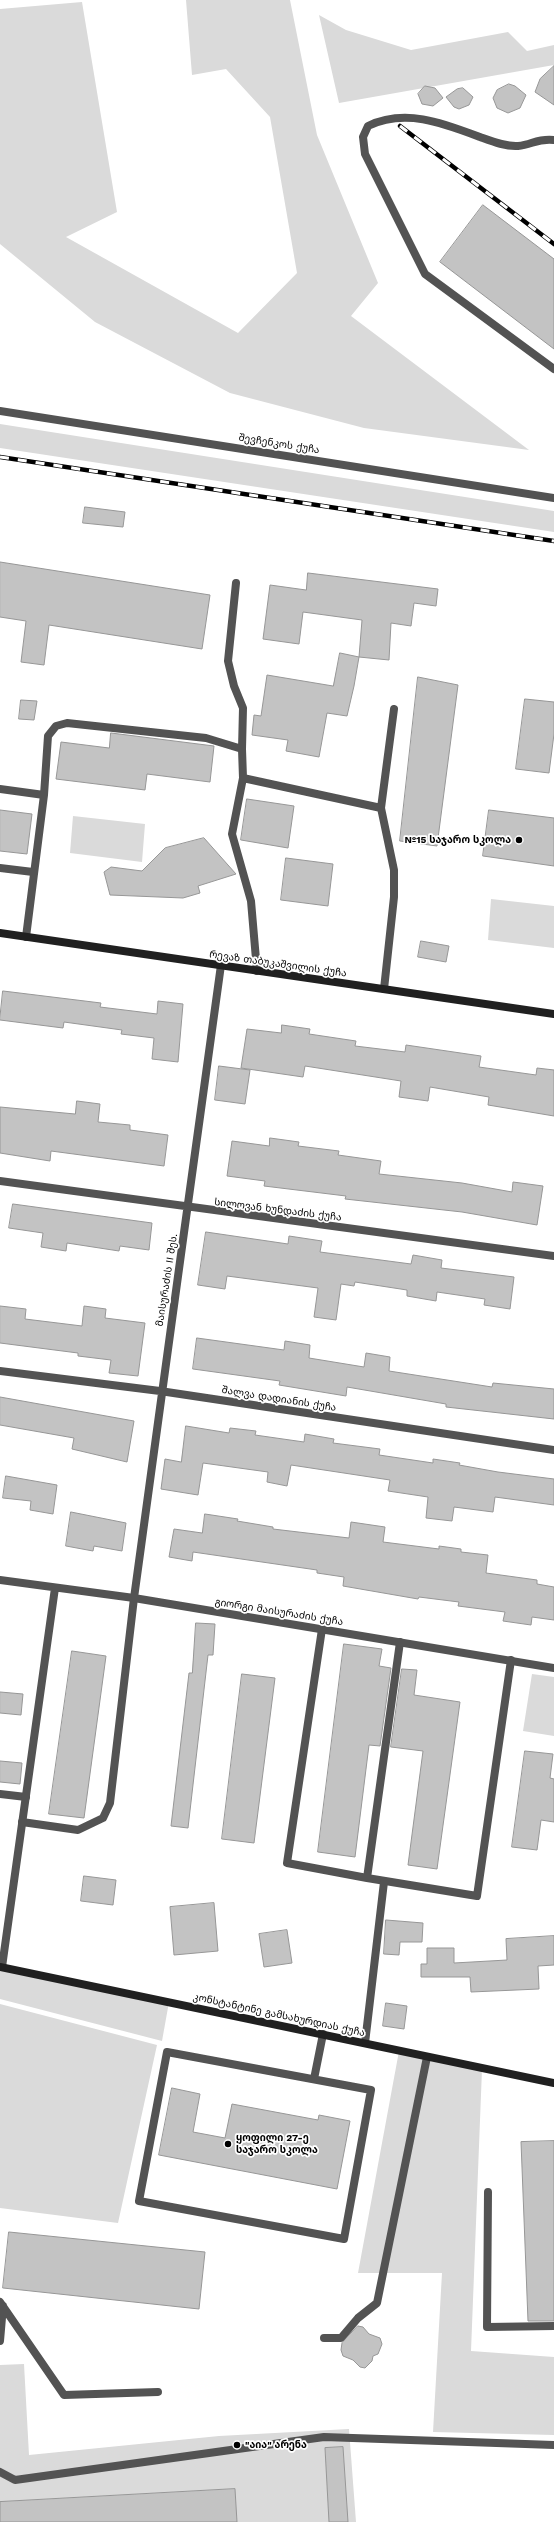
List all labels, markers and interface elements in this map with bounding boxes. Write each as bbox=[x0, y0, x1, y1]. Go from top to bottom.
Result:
street label: შევჩენკოს ქუჩა bbox=[238, 432, 320, 456]
place label: №15 საჯარო სკოლა bbox=[405, 834, 511, 846]
marker: №15 საჯარო სკოლა bbox=[514, 835, 524, 845]
street label: რევაზ თაბუკაშვილის ქუჩა bbox=[209, 948, 347, 980]
street label: სილოვან ხუნდაძის ქუჩა bbox=[214, 1196, 342, 1224]
street label: მაისურაძის II შეს. bbox=[154, 1233, 180, 1327]
street label: შალვა დადიანის ქუჩა bbox=[221, 1384, 337, 1414]
street label: გიორგი მაისურაძის ქუჩა bbox=[214, 1596, 344, 1628]
street label: კონსტანტინე გამსახურდიას ქუჩა bbox=[192, 1991, 366, 2039]
place label: ყოფილი 27-ე საჯარო სკოლა bbox=[236, 2132, 318, 2156]
marker: ყოფილი 27-ე საჯარო სკოლა bbox=[223, 2139, 233, 2149]
place label: "აია" არენა bbox=[245, 2439, 307, 2451]
marker: "აია" არენა bbox=[232, 2440, 242, 2450]

